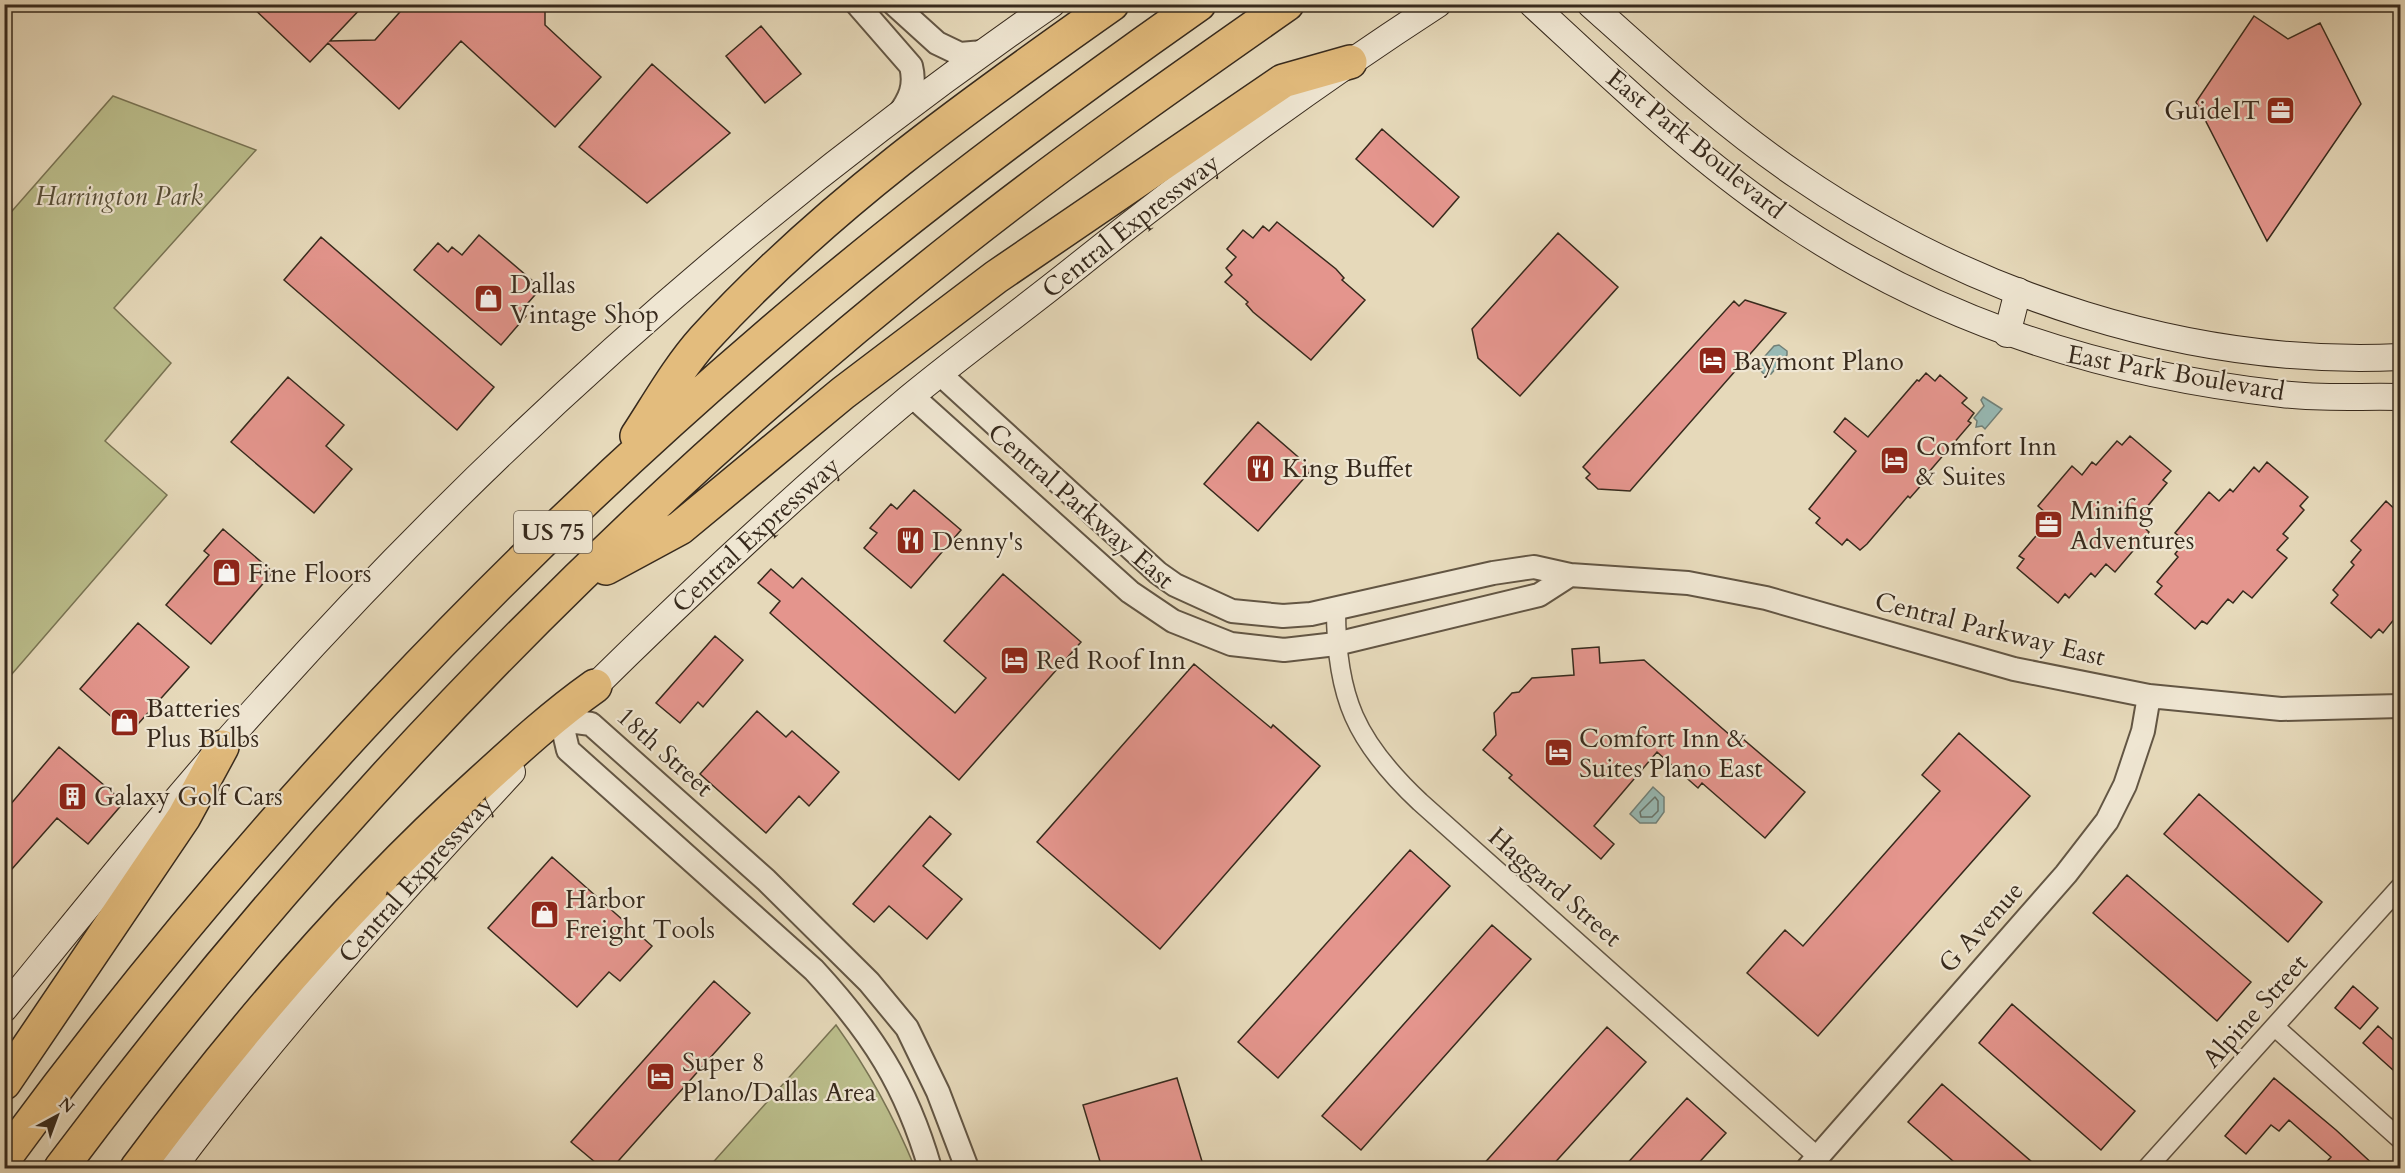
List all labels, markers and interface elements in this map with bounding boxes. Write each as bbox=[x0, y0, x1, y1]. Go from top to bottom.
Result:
street label: East Park Boulevard bbox=[1599, 61, 1793, 227]
place label: GuideIT bbox=[2164, 93, 2260, 128]
office icon: GuideIT bbox=[2265, 94, 2297, 126]
street label: Central Expressway bbox=[1034, 145, 1227, 306]
park label: Harrington Park bbox=[35, 179, 203, 214]
place label: Dallas Vintage Shop bbox=[510, 267, 659, 332]
shop icon: Dallas Vintage Shop bbox=[473, 283, 505, 315]
street label: East Park Boulevard bbox=[2064, 337, 2288, 409]
place label: Baymont Plano bbox=[1733, 344, 1904, 379]
hotel icon: Baymont Plano bbox=[1696, 345, 1728, 377]
street label: Central Parkway East bbox=[980, 415, 1182, 597]
place label: Comfort Inn & Suites bbox=[1916, 429, 2057, 494]
hotel icon: Comfort Inn & Suites bbox=[1879, 445, 1911, 477]
street label: Central Expressway bbox=[664, 448, 847, 620]
place label: King Buffet bbox=[1282, 451, 1413, 486]
restaurant icon: King Buffet bbox=[1245, 452, 1277, 484]
place label: Minifig Adventures bbox=[2070, 493, 2195, 558]
office icon: Minifig Adventures bbox=[2033, 509, 2065, 541]
road number: US 75 bbox=[514, 511, 592, 553]
place label: Denny's bbox=[932, 524, 1023, 559]
restaurant icon: Denny's bbox=[895, 525, 927, 557]
place label: Fine Floors bbox=[248, 556, 371, 591]
shop icon: Fine Floors bbox=[211, 557, 243, 589]
street label: Central Parkway East bbox=[1871, 583, 2109, 675]
place label: Red Roof Inn bbox=[1036, 643, 1186, 678]
hotel icon: Red Roof Inn bbox=[999, 644, 1031, 676]
place label: Batteries Plus Bulbs bbox=[146, 691, 259, 756]
street label: 18th Street bbox=[609, 699, 721, 805]
shop icon: Batteries Plus Bulbs bbox=[109, 707, 141, 739]
place label: Comfort Inn & Suites Plano East bbox=[1579, 721, 1763, 786]
hotel icon: Comfort Inn & Suites Plano East bbox=[1542, 737, 1574, 769]
place label: Galaxy Golf Cars bbox=[94, 779, 283, 814]
building icon: Galaxy Golf Cars bbox=[57, 780, 89, 812]
street label: Central Expressway bbox=[330, 786, 501, 970]
street label: Haggard Street bbox=[1481, 819, 1629, 955]
street label: G Avenue bbox=[1931, 874, 2031, 980]
place label: Harbor Freight Tools bbox=[565, 882, 715, 947]
shop icon: Harbor Freight Tools bbox=[528, 898, 560, 930]
street label: Alpine Street bbox=[2194, 946, 2316, 1076]
place label: Super 8 Plano/Dallas Area bbox=[682, 1045, 876, 1110]
hotel icon: Super 8 Plano/Dallas Area bbox=[645, 1061, 677, 1093]
north arrow bbox=[27, 1086, 87, 1146]
text: N bbox=[54, 1093, 79, 1118]

